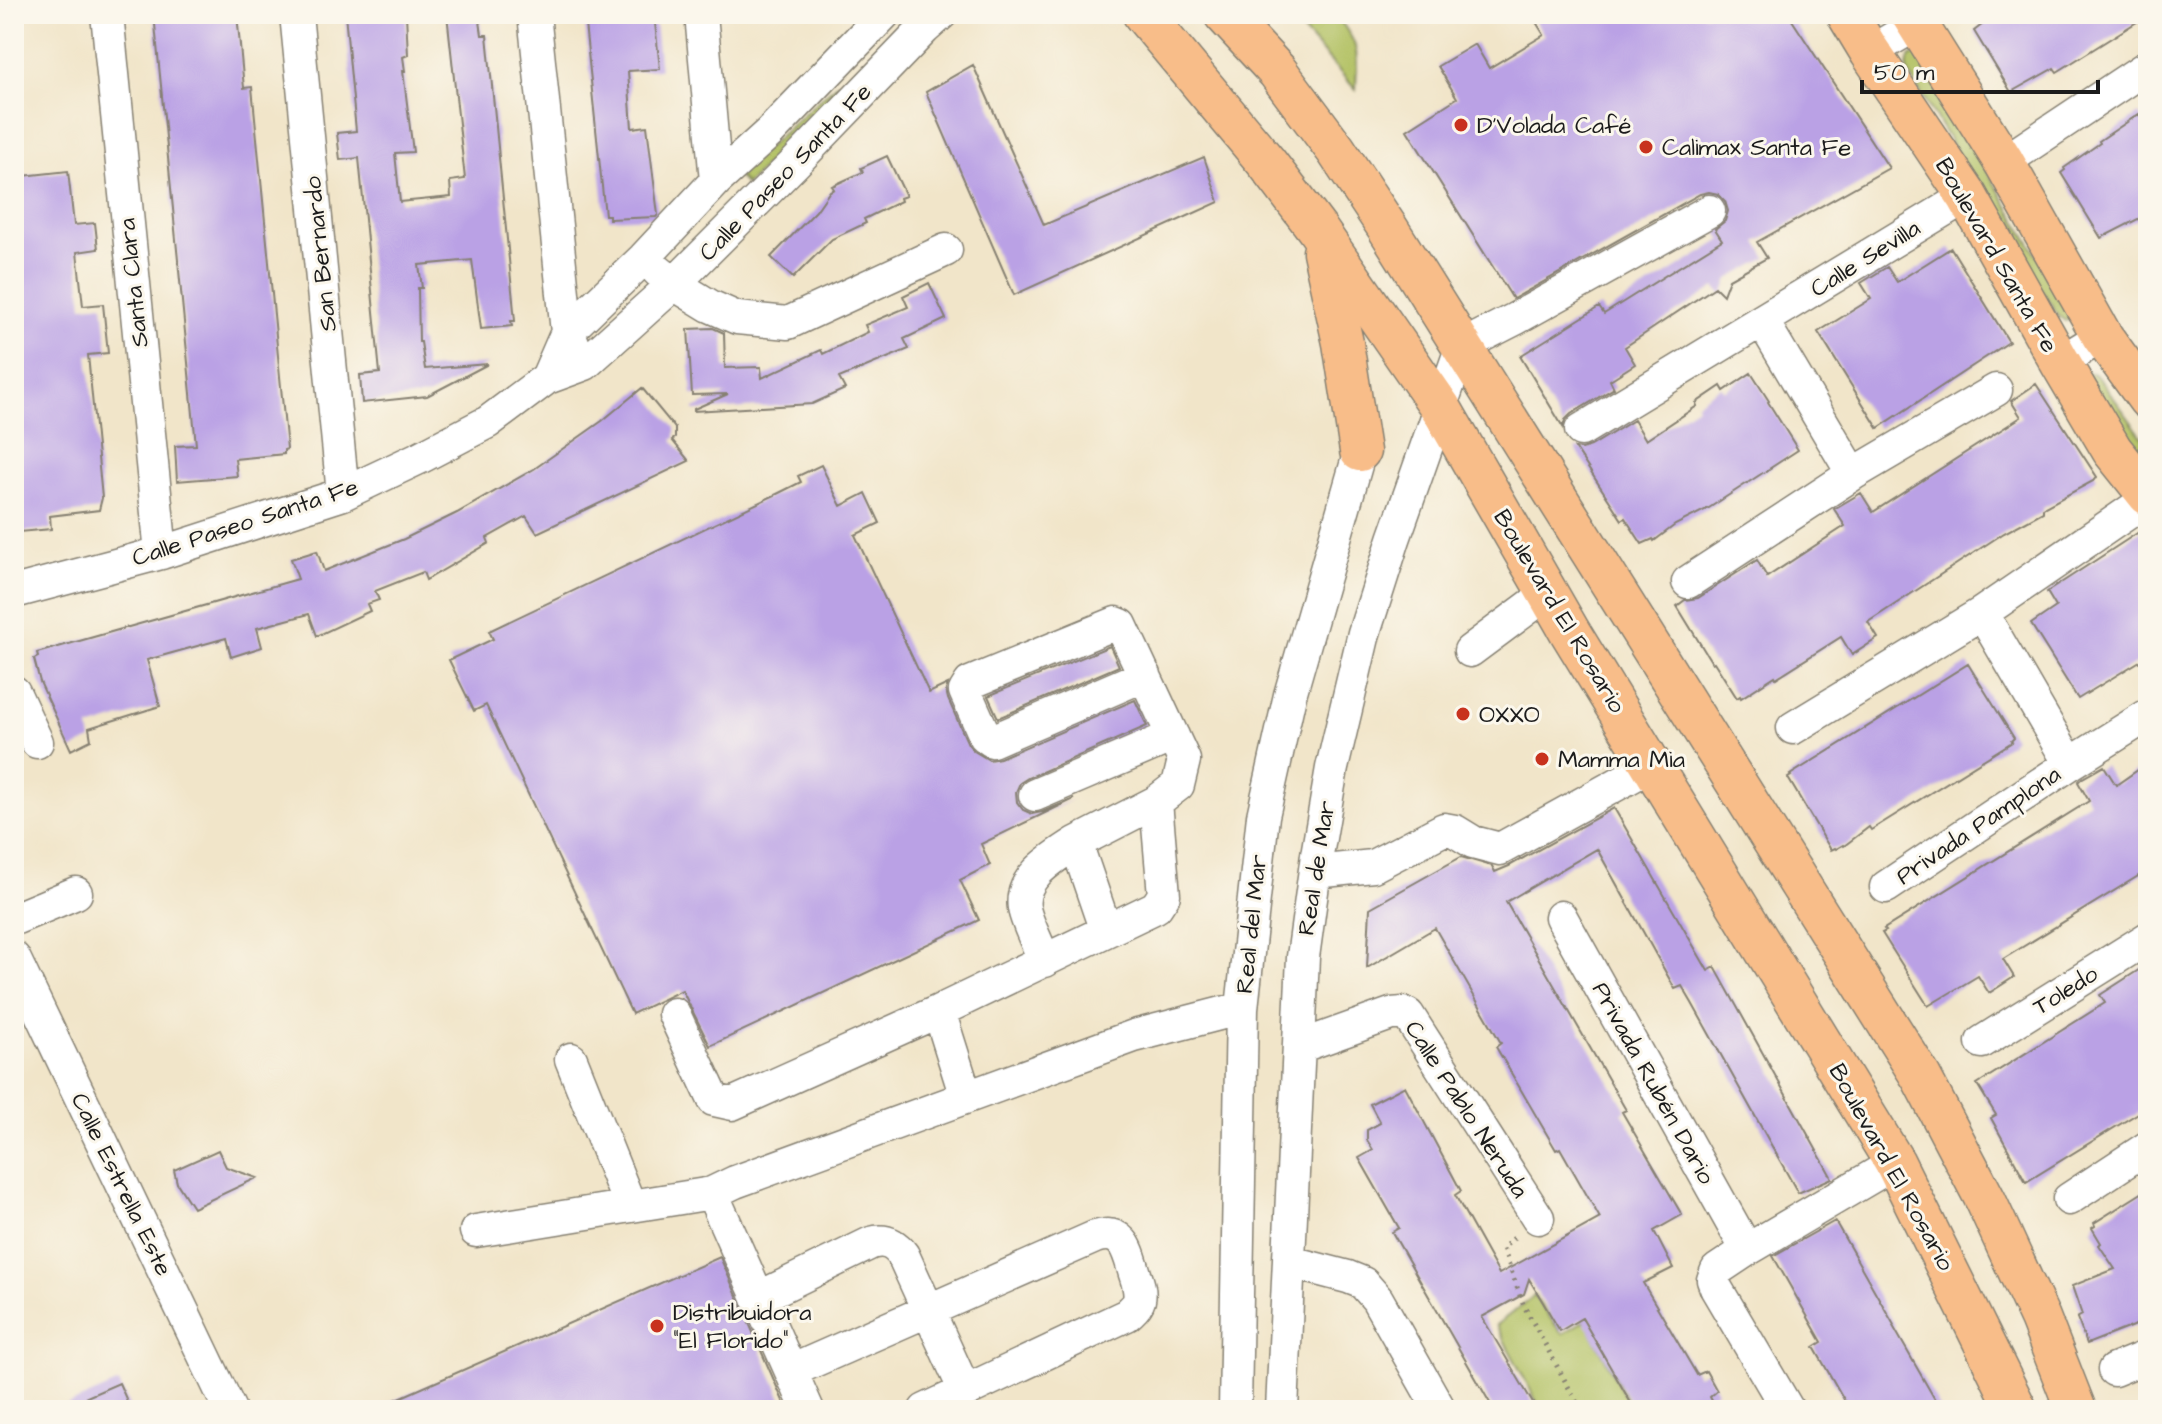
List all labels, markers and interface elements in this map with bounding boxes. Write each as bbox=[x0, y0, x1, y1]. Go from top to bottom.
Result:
scale bar bbox=[1862, 44, 2098, 94]
text: 50 m bbox=[1874, 56, 1935, 90]
street label: Calle Paseo Santa Fe bbox=[692, 76, 880, 269]
place label: D'Volada Café bbox=[1477, 109, 1632, 143]
marker: D'Volada Café bbox=[1452, 116, 1470, 134]
place label: Calimax Santa Fe bbox=[1662, 131, 1851, 165]
marker: Calimax Santa Fe bbox=[1637, 138, 1655, 156]
street label: Boulevard Santa Fe bbox=[1926, 152, 2066, 359]
street label: San Bernardo bbox=[296, 174, 346, 333]
street label: Calle Sevilla bbox=[1804, 212, 1927, 306]
street label: Santa Clara bbox=[110, 217, 158, 349]
street label: Calle Paseo Santa Fe bbox=[128, 470, 363, 576]
street label: Boulevard El Rosario bbox=[1485, 503, 1634, 720]
place label: OXXO bbox=[1479, 698, 1540, 732]
marker: OXXO bbox=[1454, 705, 1472, 723]
place label: Mamma Mia bbox=[1558, 743, 1685, 777]
marker: Mamma Mia bbox=[1533, 750, 1551, 768]
street label: Privada Pamplona bbox=[1889, 758, 2068, 894]
street label: Real de Mar bbox=[1290, 798, 1344, 938]
street label: Real del Mar bbox=[1228, 853, 1276, 995]
street label: Toledo bbox=[2026, 957, 2105, 1024]
street label: Privada Rubén Dario bbox=[1583, 976, 1723, 1191]
street label: Calle Pablo Neruda bbox=[1396, 1014, 1536, 1205]
street label: Boulevard El Rosario bbox=[1820, 1058, 1963, 1278]
street label: Calle Estrella Este bbox=[62, 1087, 180, 1282]
place label: Distribuidora "El Florido" bbox=[673, 1296, 811, 1358]
marker: Distribuidora "El Florido" bbox=[648, 1317, 666, 1335]

